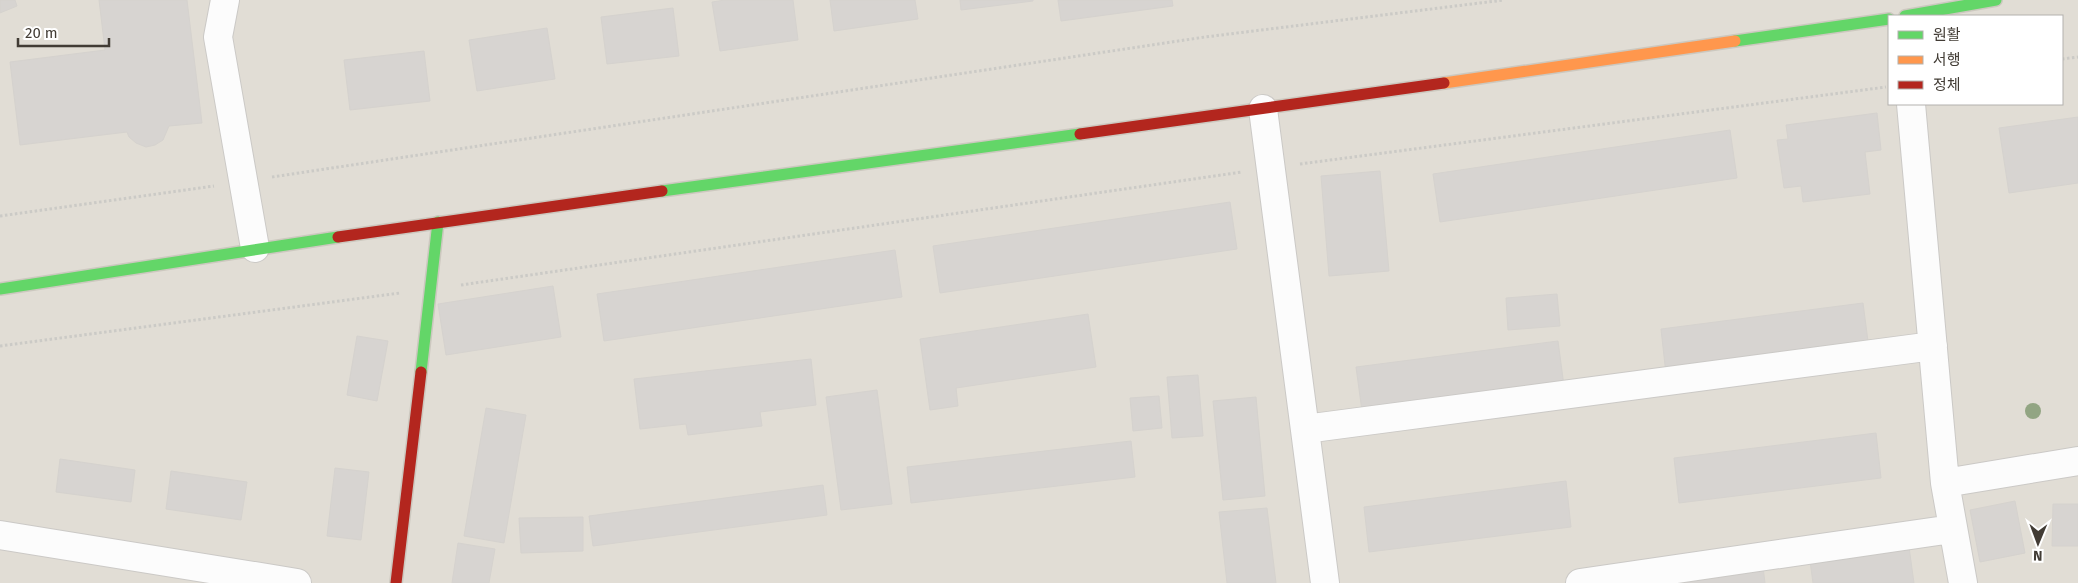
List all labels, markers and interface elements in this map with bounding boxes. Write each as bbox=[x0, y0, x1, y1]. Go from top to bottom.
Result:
scale bar bbox=[18, 15, 109, 47]
legend bbox=[1888, 15, 2063, 105]
text: 20 m bbox=[25, 24, 58, 42]
text: 원활 bbox=[1933, 26, 1961, 44]
text: 서행 bbox=[1933, 51, 1961, 69]
text: 정체 bbox=[1933, 76, 1961, 94]
north arrow bbox=[2013, 518, 2063, 568]
text: N bbox=[2033, 547, 2043, 564]

